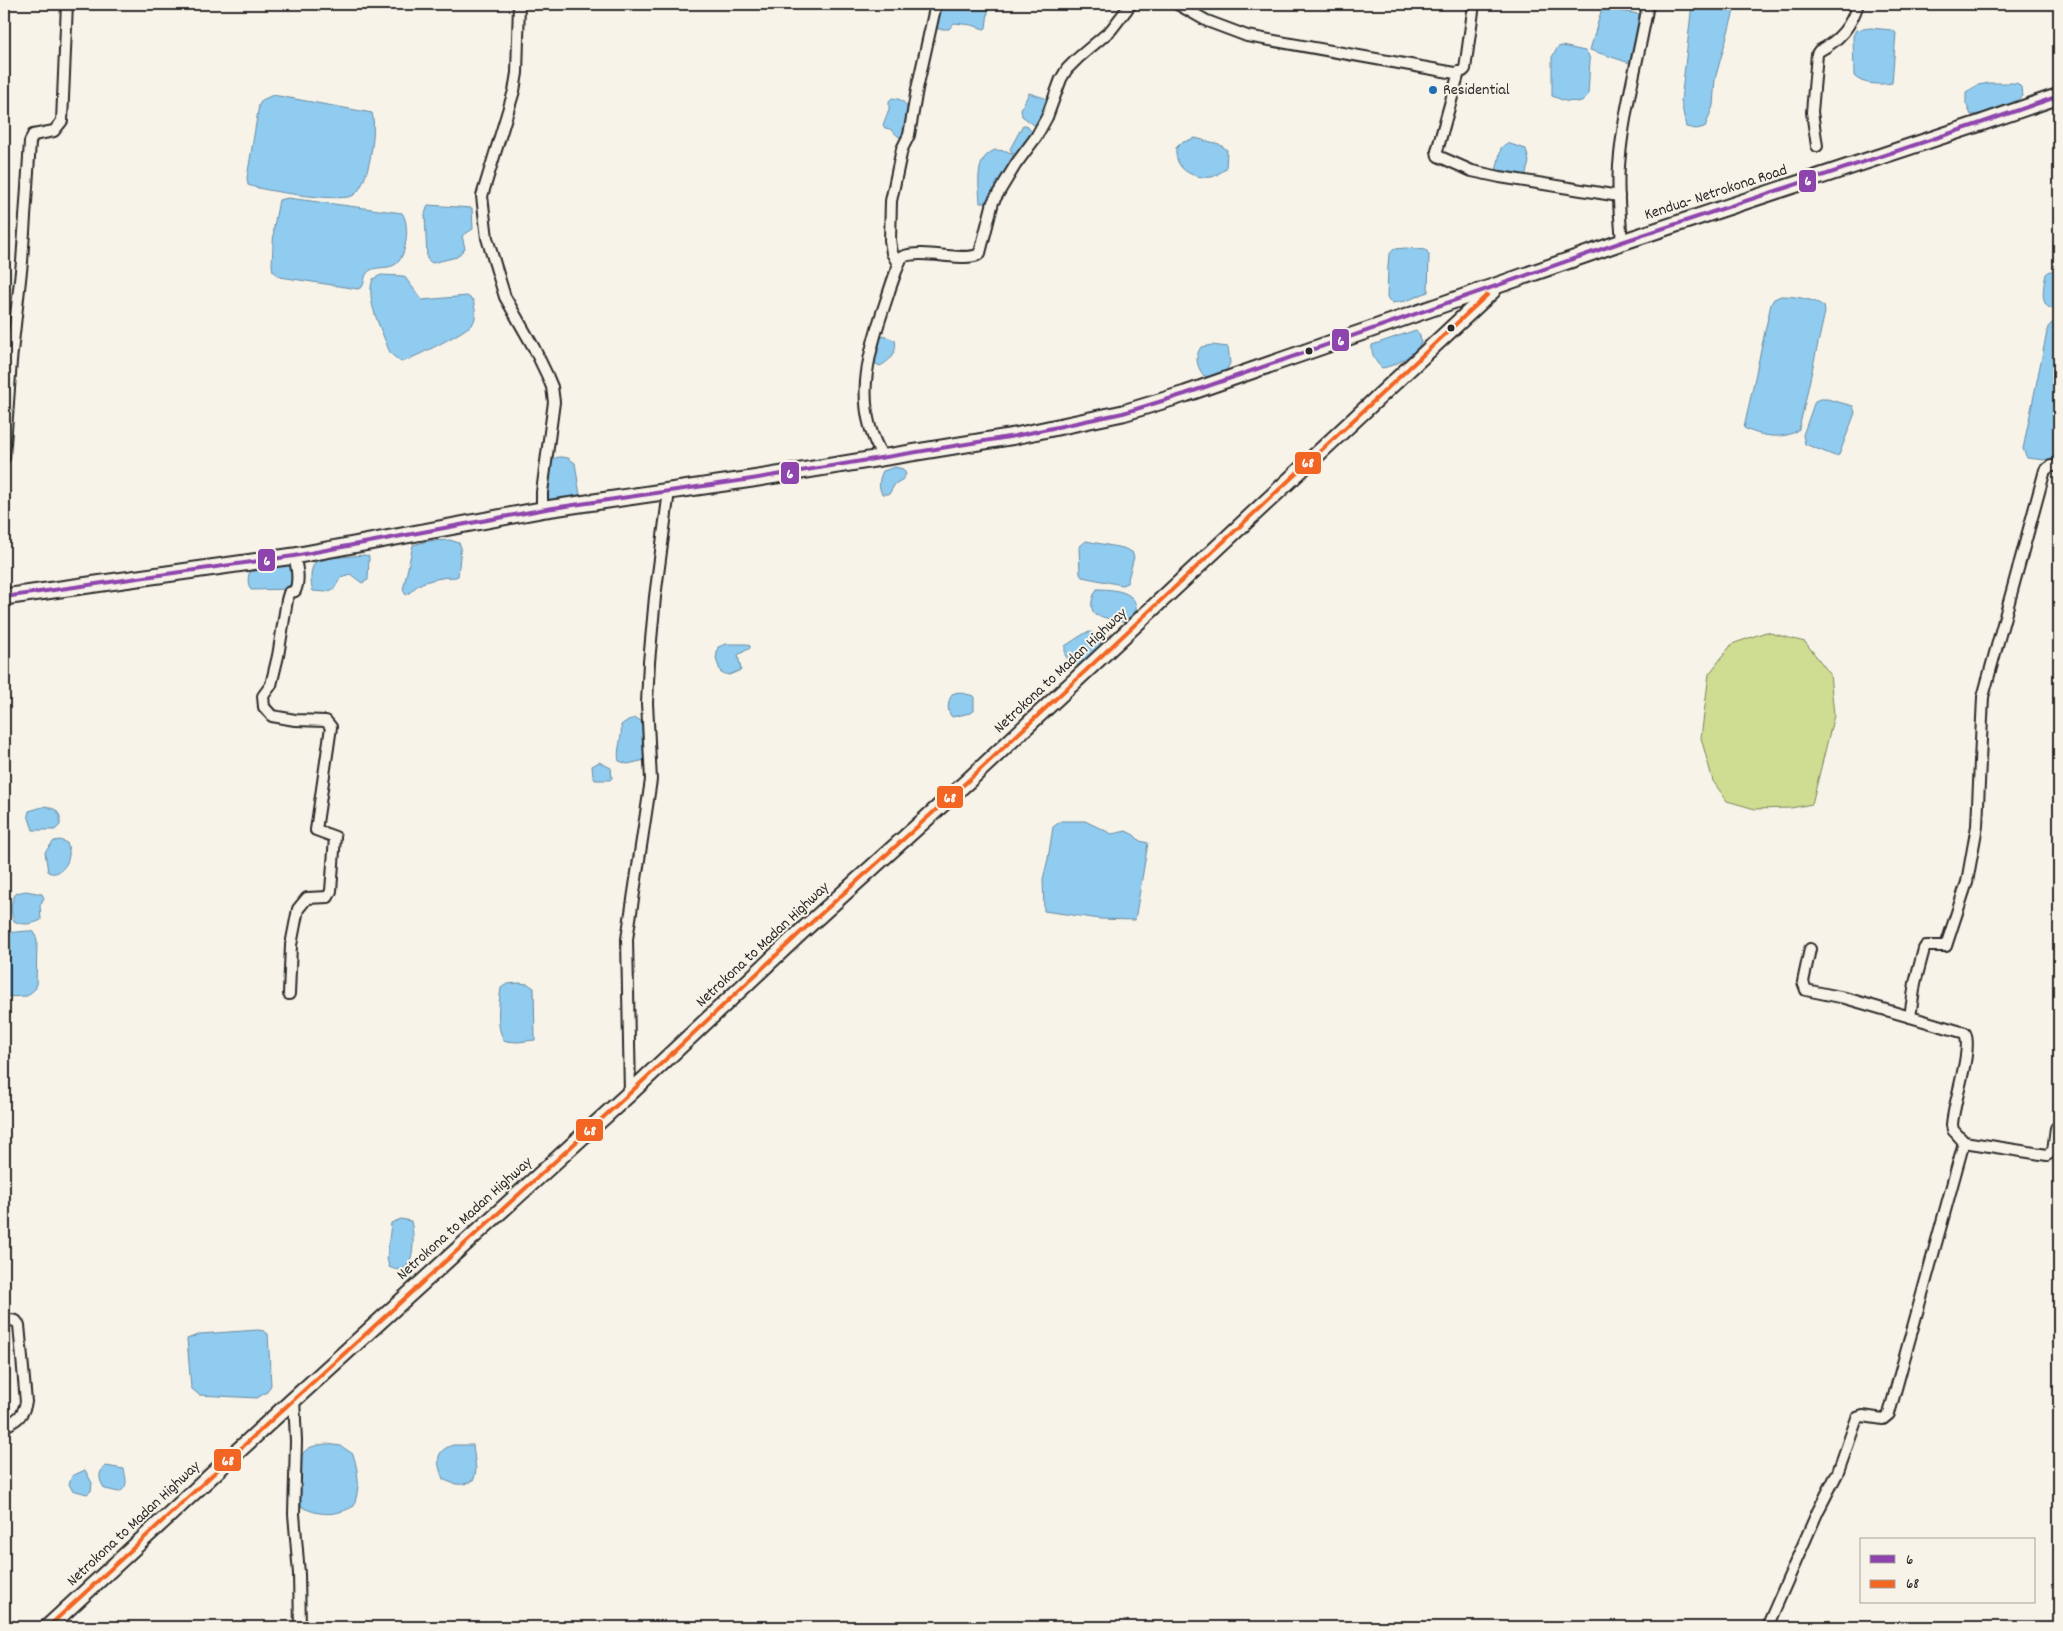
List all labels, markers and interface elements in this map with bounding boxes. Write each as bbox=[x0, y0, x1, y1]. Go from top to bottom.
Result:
place label: Residential bbox=[1443, 79, 1510, 102]
marker: Residential bbox=[1427, 84, 1439, 96]
street label: Kendua- Netrokona Road bbox=[1642, 159, 1790, 227]
line badge: 6 bbox=[1798, 169, 1817, 193]
text: 6 bbox=[1805, 172, 1812, 192]
unlabelled marker bbox=[1446, 323, 1456, 333]
line badge: 6 bbox=[1331, 328, 1350, 352]
text: 6 bbox=[1338, 332, 1345, 352]
unlabelled marker bbox=[1304, 346, 1314, 356]
line badge: 68 bbox=[1294, 451, 1322, 475]
text: 68 bbox=[1302, 454, 1315, 474]
line badge: 6 bbox=[780, 461, 800, 485]
text: 6 bbox=[787, 465, 794, 485]
line badge: 6 bbox=[257, 548, 276, 572]
text: 6 bbox=[264, 552, 271, 572]
street label: Netrokona to Madan Highway bbox=[989, 602, 1133, 739]
line badge: 68 bbox=[936, 785, 964, 809]
text: 68 bbox=[944, 789, 957, 809]
street label: Netrokona to Madan Highway bbox=[691, 876, 835, 1013]
line badge: 68 bbox=[575, 1118, 604, 1142]
text: 68 bbox=[584, 1122, 597, 1142]
street label: Netrokona to Madan Highway bbox=[392, 1151, 538, 1286]
line badge: 68 bbox=[213, 1448, 242, 1472]
text: 68 bbox=[222, 1452, 235, 1472]
street label: Netrokona to Madan Highway bbox=[62, 1455, 206, 1592]
legend bbox=[1860, 1538, 2036, 1604]
text: 6 bbox=[1906, 1550, 1913, 1572]
text: 68 bbox=[1906, 1574, 1919, 1596]

